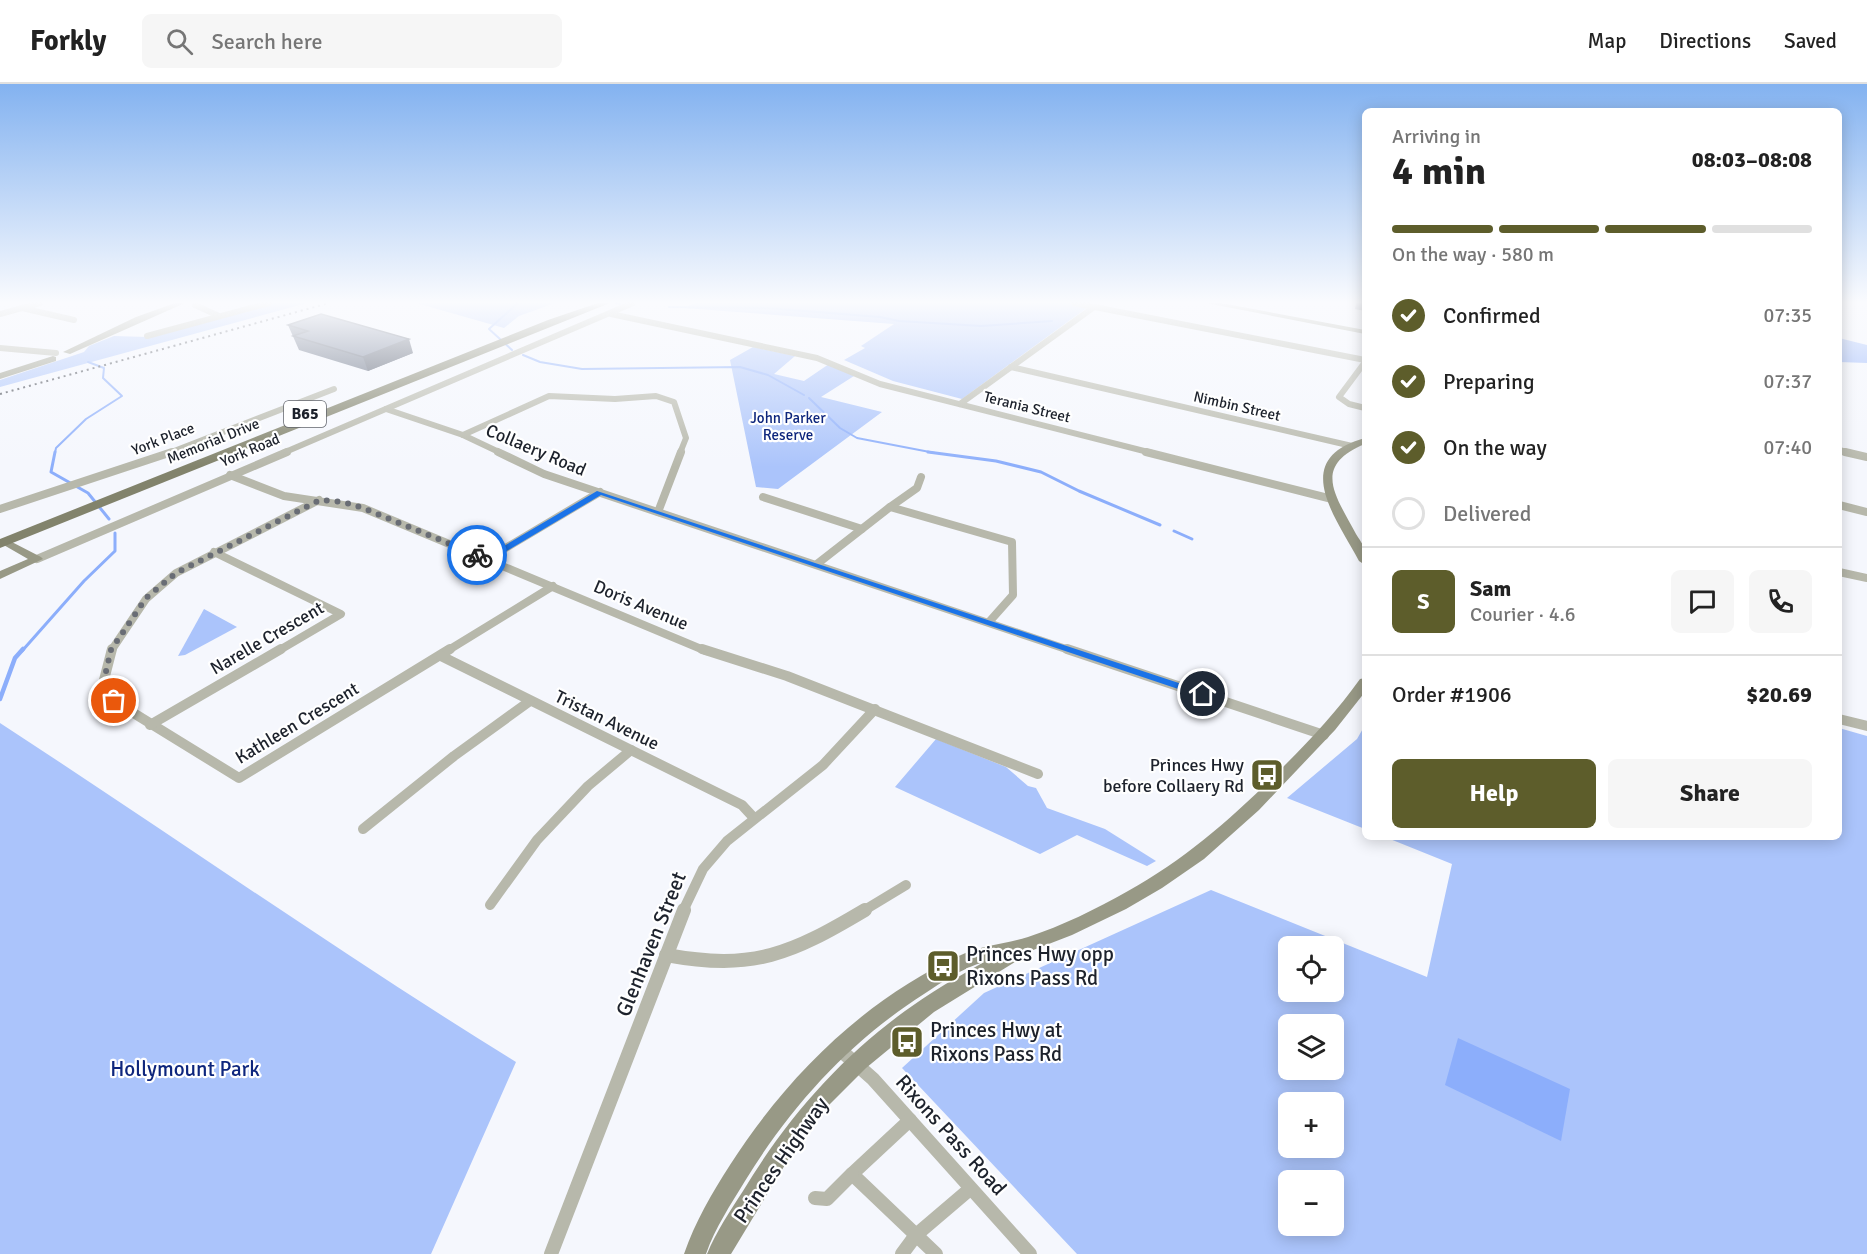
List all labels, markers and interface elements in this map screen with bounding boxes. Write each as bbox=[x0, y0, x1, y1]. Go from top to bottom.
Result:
search box bbox=[142, 14, 562, 68]
text: Forkly bbox=[30, 24, 106, 58]
icon: search bbox=[163, 25, 196, 58]
text: Search here bbox=[211, 28, 322, 55]
text: Map bbox=[1588, 28, 1626, 54]
text: Directions bbox=[1659, 28, 1751, 54]
text: Saved bbox=[1784, 28, 1837, 54]
text: Arriving in bbox=[1392, 124, 1481, 149]
text: 08:03–08:08 bbox=[1692, 146, 1812, 173]
text: 4 min bbox=[1392, 147, 1486, 195]
text: On the way · 580 m bbox=[1392, 242, 1554, 267]
icon: check bbox=[1392, 299, 1425, 332]
text: Confirmed bbox=[1443, 302, 1541, 329]
text: 07:35 bbox=[1763, 303, 1812, 328]
icon: check bbox=[1392, 365, 1425, 398]
text: Preparing bbox=[1443, 368, 1535, 395]
text: 07:37 bbox=[1763, 369, 1812, 394]
street label: Nimbin Street bbox=[1192, 387, 1282, 425]
street label: Terania Street bbox=[982, 388, 1072, 426]
road number: B65 bbox=[284, 401, 326, 427]
park label: John Parker Reserve bbox=[750, 409, 826, 444]
street label: Memorial Drive bbox=[164, 414, 262, 468]
street label: York Place bbox=[129, 419, 197, 459]
street label: Collaery Road bbox=[483, 419, 589, 481]
street label: York Road bbox=[218, 429, 283, 471]
icon: check bbox=[1392, 431, 1425, 464]
text: On the way bbox=[1443, 434, 1547, 461]
text: 07:40 bbox=[1763, 435, 1812, 460]
text: Delivered bbox=[1443, 500, 1531, 527]
courier bbox=[447, 525, 507, 585]
icon: bike bbox=[461, 539, 494, 572]
button: chat bbox=[1671, 570, 1734, 633]
button: phone bbox=[1749, 570, 1812, 633]
street label: Doris Avenue bbox=[590, 575, 692, 635]
text: Sam bbox=[1470, 575, 1511, 602]
text: S bbox=[1417, 588, 1430, 615]
street label: Narelle Crescent bbox=[206, 597, 328, 679]
text: Courier · 4.6 bbox=[1470, 602, 1576, 627]
pin bbox=[1177, 668, 1228, 719]
pin bbox=[88, 675, 139, 726]
street label: Kathleen Crescent bbox=[231, 677, 363, 769]
icon: home bbox=[1186, 677, 1219, 710]
text: Order #1906 bbox=[1392, 681, 1512, 708]
text: $20.69 bbox=[1746, 681, 1812, 708]
icon: bag bbox=[97, 684, 130, 717]
street label: Tristan Avenue bbox=[551, 685, 663, 755]
place label: Princes Hwy before Collaery Rd bbox=[1103, 754, 1245, 797]
bus stop icon: Princes Hwy before Collaery Rd bbox=[1249, 757, 1285, 793]
button: Help bbox=[1392, 759, 1596, 828]
button: Share bbox=[1608, 759, 1812, 828]
street label: Glenhaven Street bbox=[610, 868, 692, 1020]
map controls bbox=[1278, 936, 1344, 1236]
button: locate bbox=[1278, 936, 1344, 1002]
place label: Princes Hwy opp Rixons Pass Rd bbox=[966, 941, 1114, 991]
bus stop icon: Princes Hwy opp Rixons Pass Rd bbox=[925, 948, 961, 984]
button: layers bbox=[1278, 1014, 1344, 1080]
place label: Princes Hwy at Rixons Pass Rd bbox=[930, 1017, 1062, 1067]
bus stop icon: Princes Hwy at Rixons Pass Rd bbox=[889, 1024, 925, 1060]
park label: Hollymount Park bbox=[110, 1056, 260, 1082]
street label: Rixons Pass Road bbox=[890, 1069, 1012, 1201]
street label: Princes Highway bbox=[728, 1092, 834, 1228]
button: + bbox=[1278, 1092, 1344, 1158]
button: − bbox=[1278, 1170, 1344, 1236]

